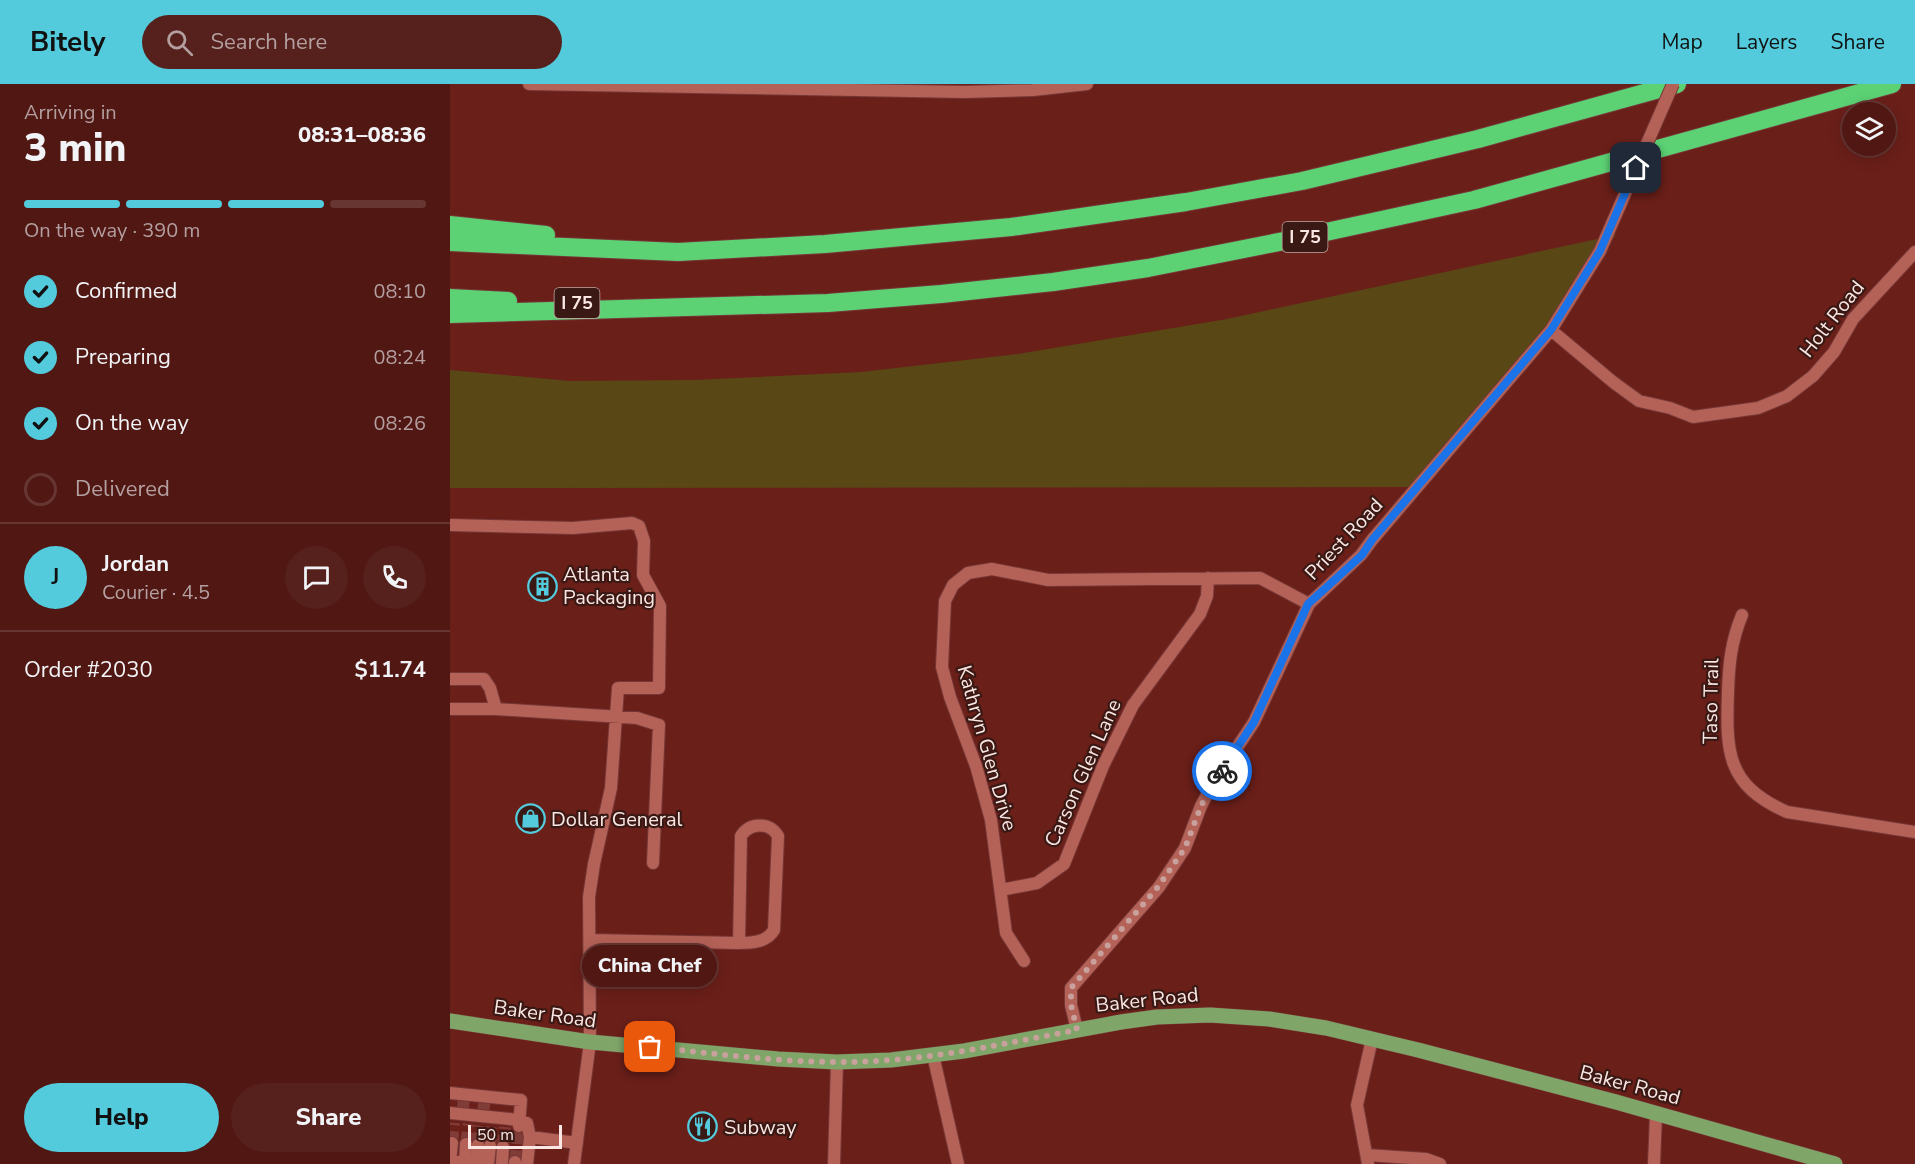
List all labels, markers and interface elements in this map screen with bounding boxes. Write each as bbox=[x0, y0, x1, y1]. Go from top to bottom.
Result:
search box bbox=[142, 15, 562, 69]
text: Bitely bbox=[30, 23, 106, 61]
icon: search bbox=[163, 26, 196, 59]
text: Search here bbox=[211, 27, 327, 57]
text: Map bbox=[1661, 28, 1703, 56]
text: Layers bbox=[1736, 28, 1797, 56]
text: Share bbox=[1830, 28, 1885, 56]
text: Arriving in bbox=[24, 99, 117, 126]
map controls bbox=[1842, 102, 1896, 156]
button: layers bbox=[1842, 102, 1896, 156]
text: 08:31–08:36 bbox=[298, 120, 426, 150]
text: 3 min bbox=[24, 122, 127, 175]
pin bbox=[1610, 142, 1661, 193]
icon: home bbox=[1619, 151, 1652, 184]
text: On the way · 390 m bbox=[24, 217, 200, 244]
road number: I 75 bbox=[1282, 222, 1328, 252]
icon: check bbox=[24, 275, 57, 308]
street label: Holt Road bbox=[1793, 275, 1871, 363]
text: Confirmed bbox=[75, 276, 177, 306]
text: 08:10 bbox=[373, 278, 426, 305]
road number: I 75 bbox=[554, 288, 600, 318]
icon: check bbox=[24, 341, 57, 374]
text: Preparing bbox=[75, 342, 171, 372]
text: 08:24 bbox=[373, 344, 426, 371]
icon: check bbox=[24, 407, 57, 440]
text: On the way bbox=[75, 408, 189, 438]
text: 08:26 bbox=[373, 410, 426, 437]
text: Delivered bbox=[75, 474, 170, 504]
street label: Priest Road bbox=[1299, 492, 1389, 586]
button: chat bbox=[285, 546, 348, 609]
button: phone bbox=[363, 546, 426, 609]
text: Jordan bbox=[102, 549, 169, 579]
place label: Atlanta Packaging bbox=[563, 561, 655, 611]
text: J bbox=[52, 562, 59, 592]
building icon: Atlanta Packaging bbox=[526, 570, 558, 602]
text: Courier · 4.5 bbox=[102, 579, 210, 606]
text: Order #2030 bbox=[24, 655, 153, 685]
text: $11.74 bbox=[355, 655, 426, 685]
street label: Taso Trail bbox=[1697, 658, 1725, 744]
street label: Kathryn Glen Drive bbox=[950, 662, 1024, 834]
street label: Carson Glen Lane bbox=[1038, 695, 1128, 851]
courier bbox=[1192, 741, 1252, 801]
icon: bike bbox=[1206, 755, 1239, 788]
shop icon: Dollar General bbox=[514, 803, 546, 835]
place label: Dollar General bbox=[551, 806, 683, 833]
callout: China Chef bbox=[582, 945, 718, 987]
text: China Chef bbox=[598, 952, 701, 979]
street label: Baker Road bbox=[1094, 981, 1200, 1019]
street label: Baker Road bbox=[492, 993, 598, 1035]
pin bbox=[624, 1021, 675, 1072]
icon: bag bbox=[633, 1030, 666, 1063]
street label: Baker Road bbox=[1577, 1059, 1683, 1111]
button: Help bbox=[24, 1083, 219, 1152]
button: Share bbox=[231, 1083, 426, 1152]
restaurant icon: Subway bbox=[687, 1111, 719, 1143]
place label: Subway bbox=[724, 1114, 797, 1141]
scale bar bbox=[468, 1122, 562, 1150]
text: 50 m bbox=[477, 1124, 514, 1146]

